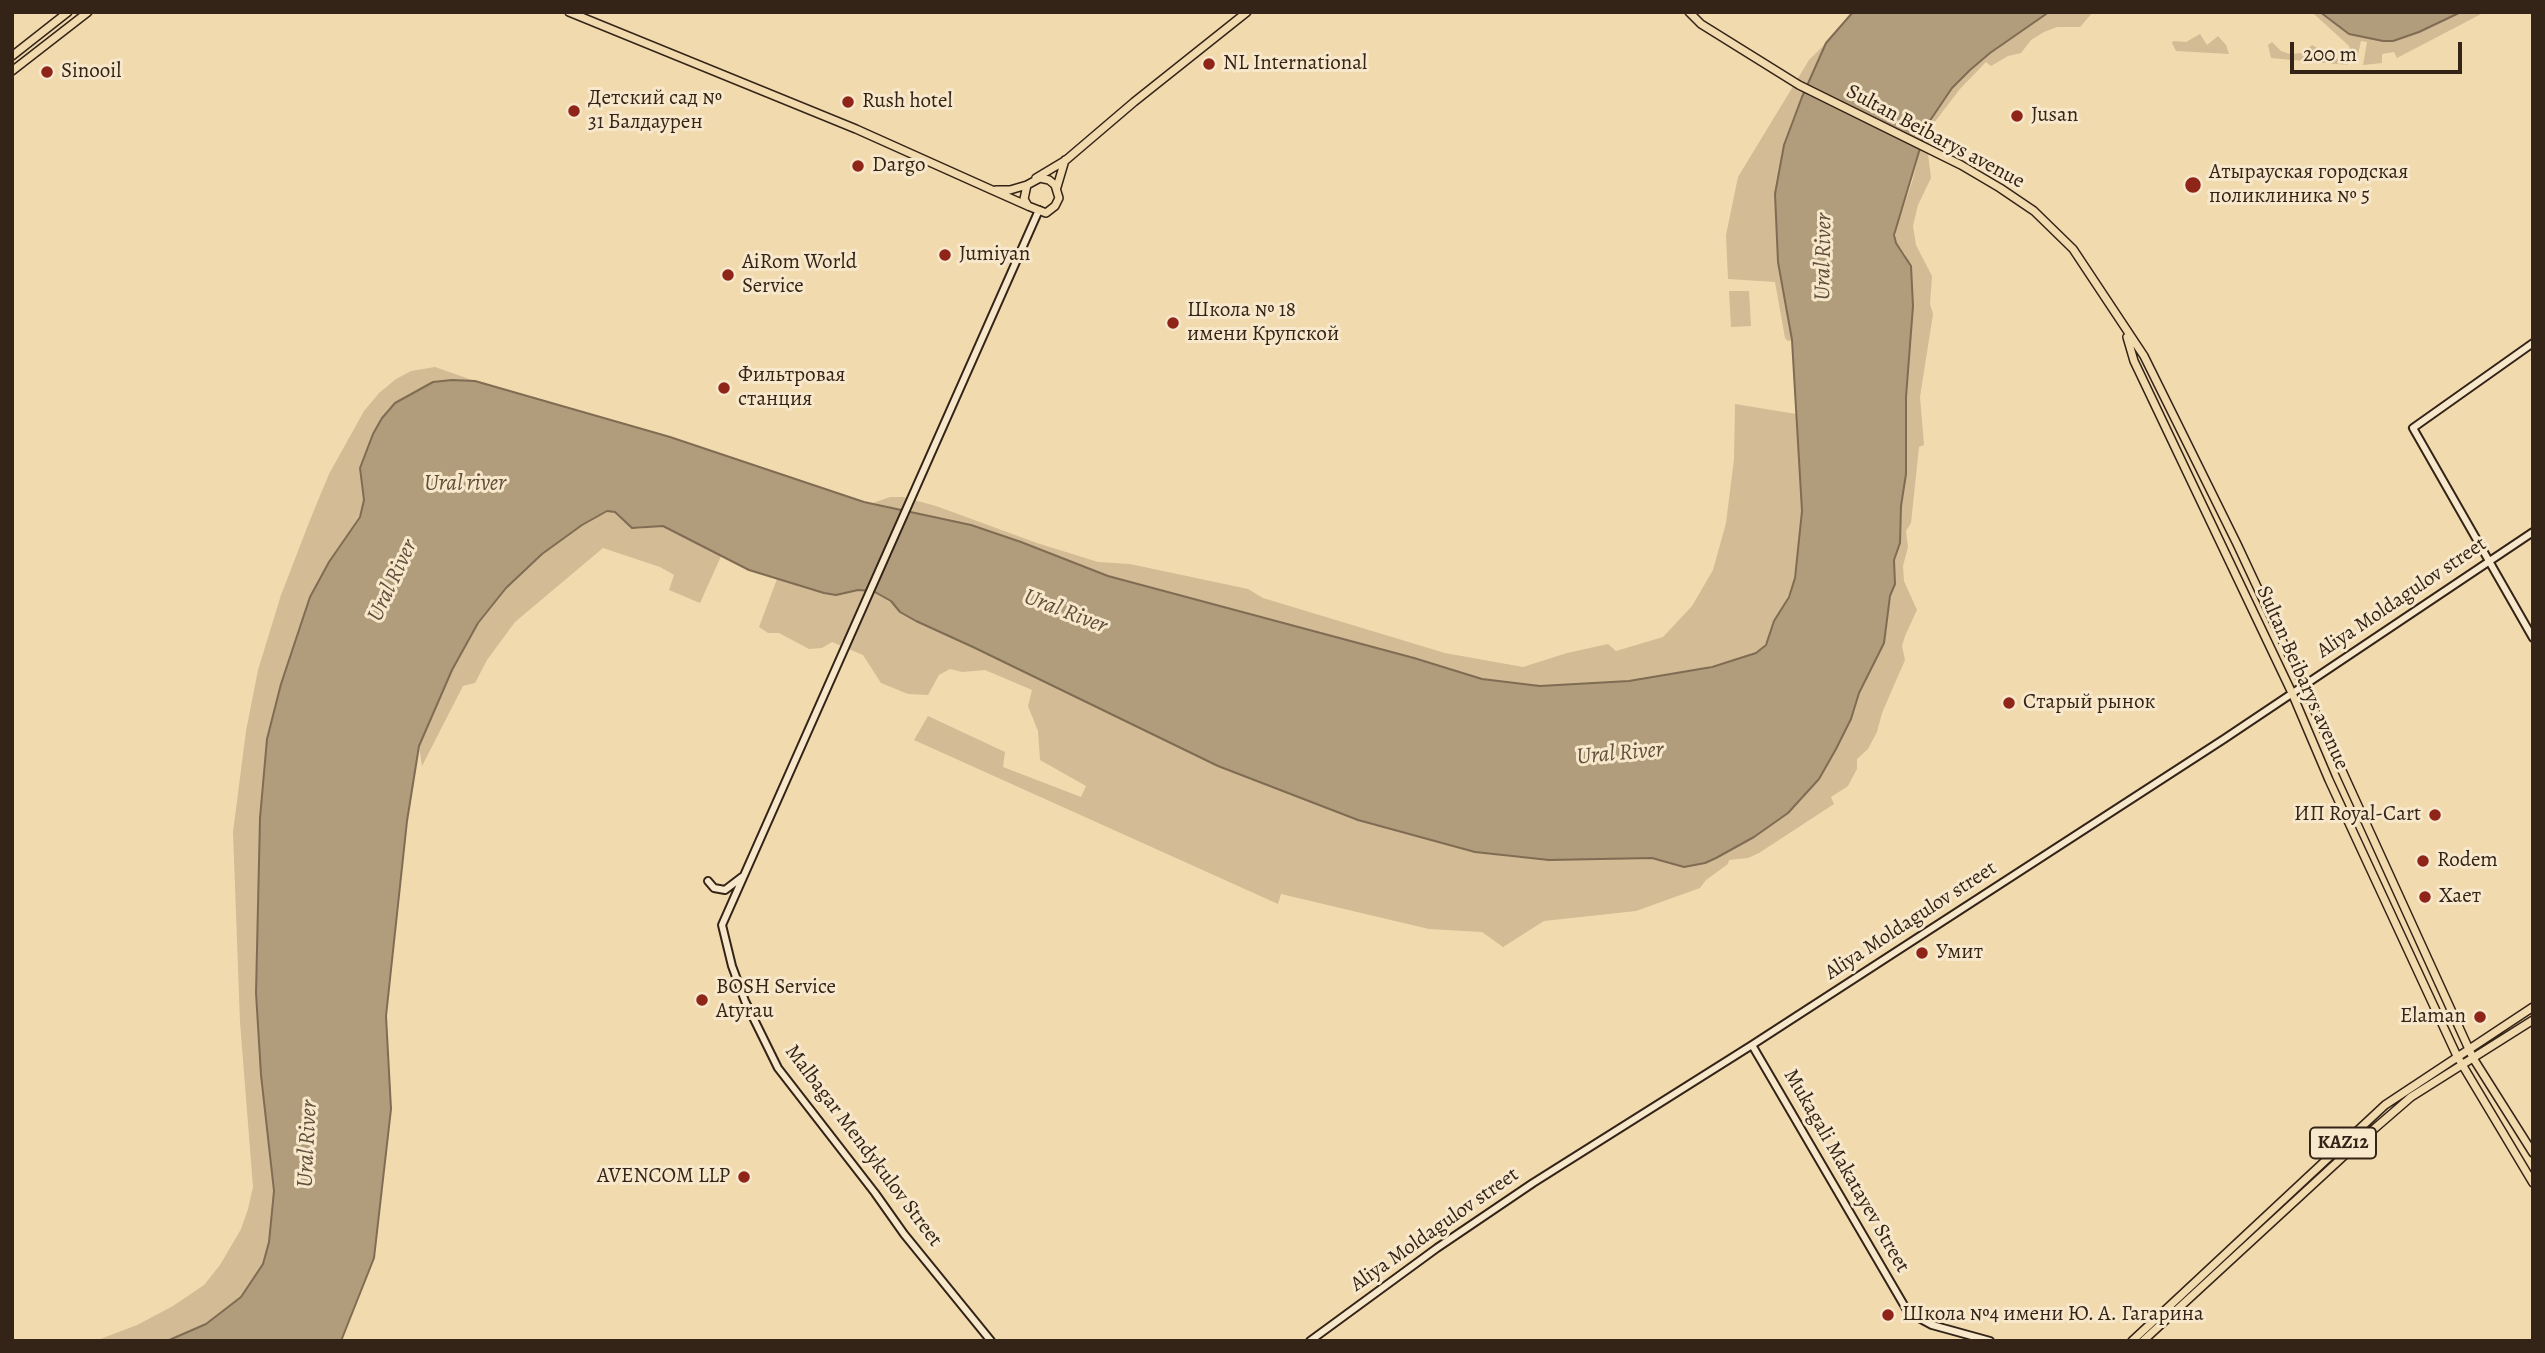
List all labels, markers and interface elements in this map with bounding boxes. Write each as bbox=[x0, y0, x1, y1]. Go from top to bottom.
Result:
scale bar bbox=[2293, 28, 2464, 72]
text: 200 m bbox=[2303, 40, 2357, 68]
place label: NL International bbox=[1223, 51, 1367, 77]
marker: NL International bbox=[1201, 56, 1217, 72]
place label: Sinooil bbox=[61, 59, 121, 85]
marker: Sinooil bbox=[39, 64, 55, 80]
street label: Sultan Beibarys avenue bbox=[1841, 79, 2029, 195]
place label: Детский сад № 31 Балдаурен bbox=[588, 86, 722, 136]
place label: Rush hotel bbox=[862, 89, 953, 115]
marker: Rush hotel bbox=[840, 94, 856, 110]
marker: Детский сад № 31 Балдаурен bbox=[566, 103, 582, 119]
place label: Jusan bbox=[2031, 103, 2078, 129]
marker: Jusan bbox=[2009, 108, 2025, 124]
place label: Dargo bbox=[872, 153, 926, 179]
marker: Dargo bbox=[850, 158, 866, 174]
place label: Атырауская городская поликлиника № 5 bbox=[2209, 160, 2408, 210]
marker: Атырауская городская поликлиника № 5 bbox=[2183, 175, 2203, 195]
water label: Ural River bbox=[1809, 213, 1839, 301]
place label: Jumiyan bbox=[959, 242, 1030, 268]
marker: Jumiyan bbox=[937, 247, 953, 263]
place label: AiRom World Service bbox=[742, 250, 857, 300]
marker: AiRom World Service bbox=[720, 267, 736, 283]
place label: Школа № 18 имени Крупской bbox=[1187, 298, 1339, 348]
marker: Школа № 18 имени Крупской bbox=[1165, 315, 1181, 331]
place label: Фильтровая станция bbox=[738, 363, 845, 413]
marker: Фильтровая станция bbox=[716, 380, 732, 396]
water label: Ural river bbox=[424, 470, 506, 498]
street label: Aliya Moldagulov street bbox=[2312, 532, 2492, 664]
water label: Ural River bbox=[362, 536, 424, 626]
street label: Sultan Beibarys avenue bbox=[2250, 582, 2354, 774]
water label: Ural River bbox=[1019, 583, 1111, 641]
place label: Старый рынок bbox=[2023, 690, 2155, 716]
marker: Старый рынок bbox=[2001, 695, 2017, 711]
water label: Ural River bbox=[1575, 736, 1665, 772]
place label: ИП Royal-Cart bbox=[2294, 802, 2421, 828]
marker: ИП Royal-Cart bbox=[2427, 807, 2443, 823]
place label: Rodem bbox=[2437, 848, 2498, 874]
marker: Rodem bbox=[2415, 853, 2431, 869]
street label: Aliya Moldagulov street bbox=[1820, 856, 2002, 986]
place label: Хает bbox=[2439, 884, 2481, 910]
marker: Хает bbox=[2417, 889, 2433, 905]
place label: Умит bbox=[1936, 940, 1983, 966]
marker: Умит bbox=[1914, 945, 1930, 961]
place label: BOSH Service Atyrau bbox=[716, 975, 836, 1025]
marker: BOSH Service Atyrau bbox=[694, 992, 710, 1008]
place label: Elaman bbox=[2400, 1004, 2466, 1030]
marker: Elaman bbox=[2472, 1009, 2488, 1025]
street label: Malbagar Mendykulov Street bbox=[779, 1040, 947, 1252]
street label: Mukagali Makatayev Street bbox=[1777, 1065, 1915, 1277]
water label: Ural River bbox=[292, 1100, 324, 1188]
road number: KAZ12 bbox=[2310, 1128, 2376, 1158]
street label: Aliya Moldagulov street bbox=[1346, 1162, 1524, 1298]
place label: AVENCOM LLP bbox=[597, 1164, 730, 1190]
marker: AVENCOM LLP bbox=[736, 1169, 752, 1185]
place label: Школа №4 имени Ю. А. Гагарина bbox=[1902, 1302, 2204, 1328]
marker: Школа №4 имени Ю. А. Гагарина bbox=[1880, 1307, 1896, 1323]

